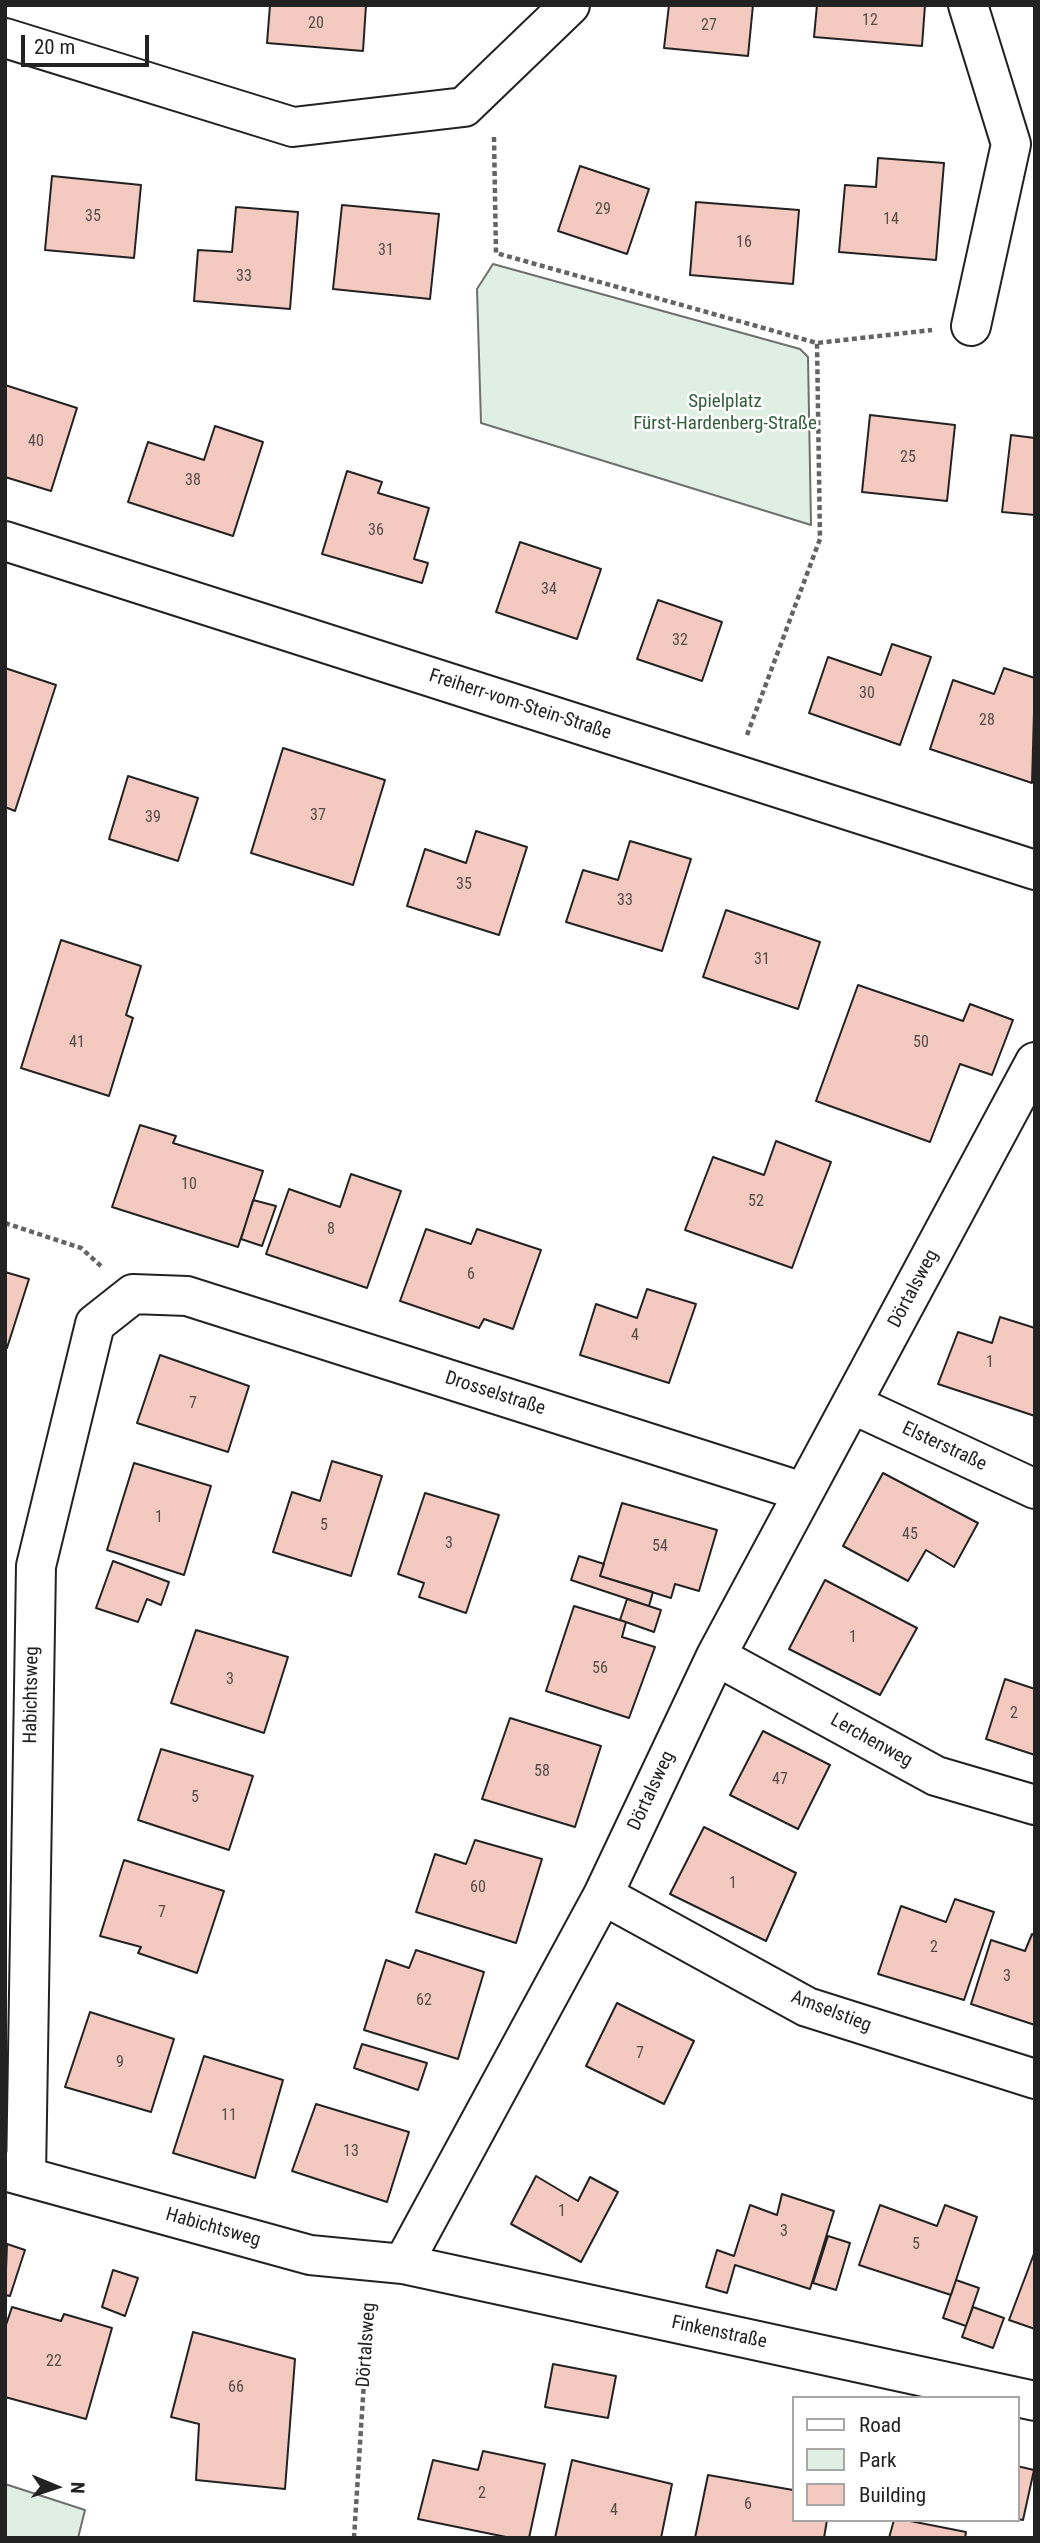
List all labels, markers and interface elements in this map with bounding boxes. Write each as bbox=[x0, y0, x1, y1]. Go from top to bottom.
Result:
house number: 12 bbox=[862, 11, 878, 31]
house number: 20 bbox=[308, 14, 324, 34]
house number: 27 bbox=[701, 16, 717, 36]
scale bar bbox=[24, 21, 152, 65]
text: 20 m bbox=[34, 35, 75, 59]
house number: 29 bbox=[595, 200, 611, 220]
house number: 35 bbox=[85, 207, 101, 227]
house number: 14 bbox=[883, 210, 899, 230]
house number: 16 bbox=[736, 233, 752, 253]
house number: 31 bbox=[378, 241, 394, 261]
house number: 33 bbox=[236, 267, 252, 287]
park label: Spielplatz Fürst-Hardenberg-Straße bbox=[633, 391, 817, 435]
house number: 40 bbox=[28, 432, 44, 452]
house number: 25 bbox=[900, 448, 916, 468]
house number: 38 bbox=[185, 471, 201, 491]
house number: 36 bbox=[368, 521, 384, 541]
house number: 34 bbox=[541, 580, 557, 600]
house number: 32 bbox=[672, 631, 688, 651]
street label: Freiherr-vom-Stein-Straße bbox=[426, 665, 614, 745]
house number: 30 bbox=[859, 684, 875, 704]
house number: 28 bbox=[979, 711, 995, 731]
house number: 37 bbox=[310, 806, 326, 826]
house number: 39 bbox=[145, 808, 161, 828]
house number: 35 bbox=[456, 875, 472, 895]
house number: 33 bbox=[617, 891, 633, 911]
house number: 31 bbox=[754, 950, 770, 970]
house number: 41 bbox=[69, 1033, 85, 1053]
house number: 50 bbox=[913, 1033, 929, 1053]
house number: 10 bbox=[181, 1175, 197, 1195]
house number: 52 bbox=[748, 1192, 764, 1212]
house number: 8 bbox=[327, 1220, 335, 1240]
street label: Dörtalsweg bbox=[884, 1246, 944, 1332]
house number: 6 bbox=[467, 1265, 475, 1285]
house number: 4 bbox=[631, 1326, 639, 1346]
house number: 1 bbox=[986, 1353, 994, 1373]
street label: Drosselstraße bbox=[442, 1367, 548, 1421]
house number: 7 bbox=[189, 1394, 197, 1414]
street label: Elsterstraße bbox=[898, 1418, 990, 1476]
house number: 1 bbox=[155, 1508, 163, 1528]
house number: 5 bbox=[320, 1516, 328, 1536]
house number: 45 bbox=[902, 1525, 918, 1545]
house number: 3 bbox=[445, 1534, 453, 1554]
house number: 54 bbox=[652, 1537, 668, 1557]
house number: 1 bbox=[849, 1628, 857, 1648]
street label: Habichtsweg bbox=[20, 1646, 44, 1744]
house number: 56 bbox=[592, 1659, 608, 1679]
house number: 3 bbox=[226, 1670, 234, 1690]
house number: 2 bbox=[1010, 1704, 1018, 1724]
street label: Lerchenweg bbox=[826, 1709, 916, 1773]
street label: Dörtalsweg bbox=[624, 1748, 680, 1834]
house number: 58 bbox=[534, 1762, 550, 1782]
house number: 47 bbox=[772, 1770, 788, 1790]
house number: 5 bbox=[191, 1788, 199, 1808]
house number: 1 bbox=[729, 1874, 737, 1894]
house number: 60 bbox=[470, 1878, 486, 1898]
house number: 7 bbox=[158, 1903, 166, 1923]
house number: 2 bbox=[930, 1938, 938, 1958]
house number: 3 bbox=[1003, 1967, 1011, 1987]
street label: Amselstieg bbox=[788, 1986, 874, 2038]
house number: 62 bbox=[416, 1991, 432, 2011]
house number: 7 bbox=[636, 2044, 644, 2064]
house number: 9 bbox=[116, 2053, 124, 2073]
house number: 11 bbox=[221, 2106, 237, 2126]
house number: 13 bbox=[343, 2142, 359, 2162]
house number: 1 bbox=[558, 2202, 566, 2222]
street label: Habichtsweg bbox=[163, 2204, 263, 2252]
house number: 3 bbox=[780, 2222, 788, 2242]
house number: 5 bbox=[912, 2235, 920, 2255]
street label: Dörtalsweg bbox=[353, 2302, 381, 2388]
street label: Finkenstraße bbox=[669, 2312, 769, 2354]
house number: 22 bbox=[46, 2352, 62, 2372]
house number: 66 bbox=[228, 2378, 244, 2398]
legend bbox=[792, 2396, 1019, 2522]
text: Road bbox=[859, 2413, 901, 2437]
text: Park bbox=[859, 2448, 896, 2472]
north arrow bbox=[21, 2452, 91, 2522]
text: N bbox=[66, 2482, 89, 2494]
text: Building bbox=[859, 2483, 926, 2507]
house number: 2 bbox=[478, 2484, 486, 2504]
house number: 6 bbox=[744, 2495, 752, 2515]
house number: 4 bbox=[610, 2501, 618, 2521]

